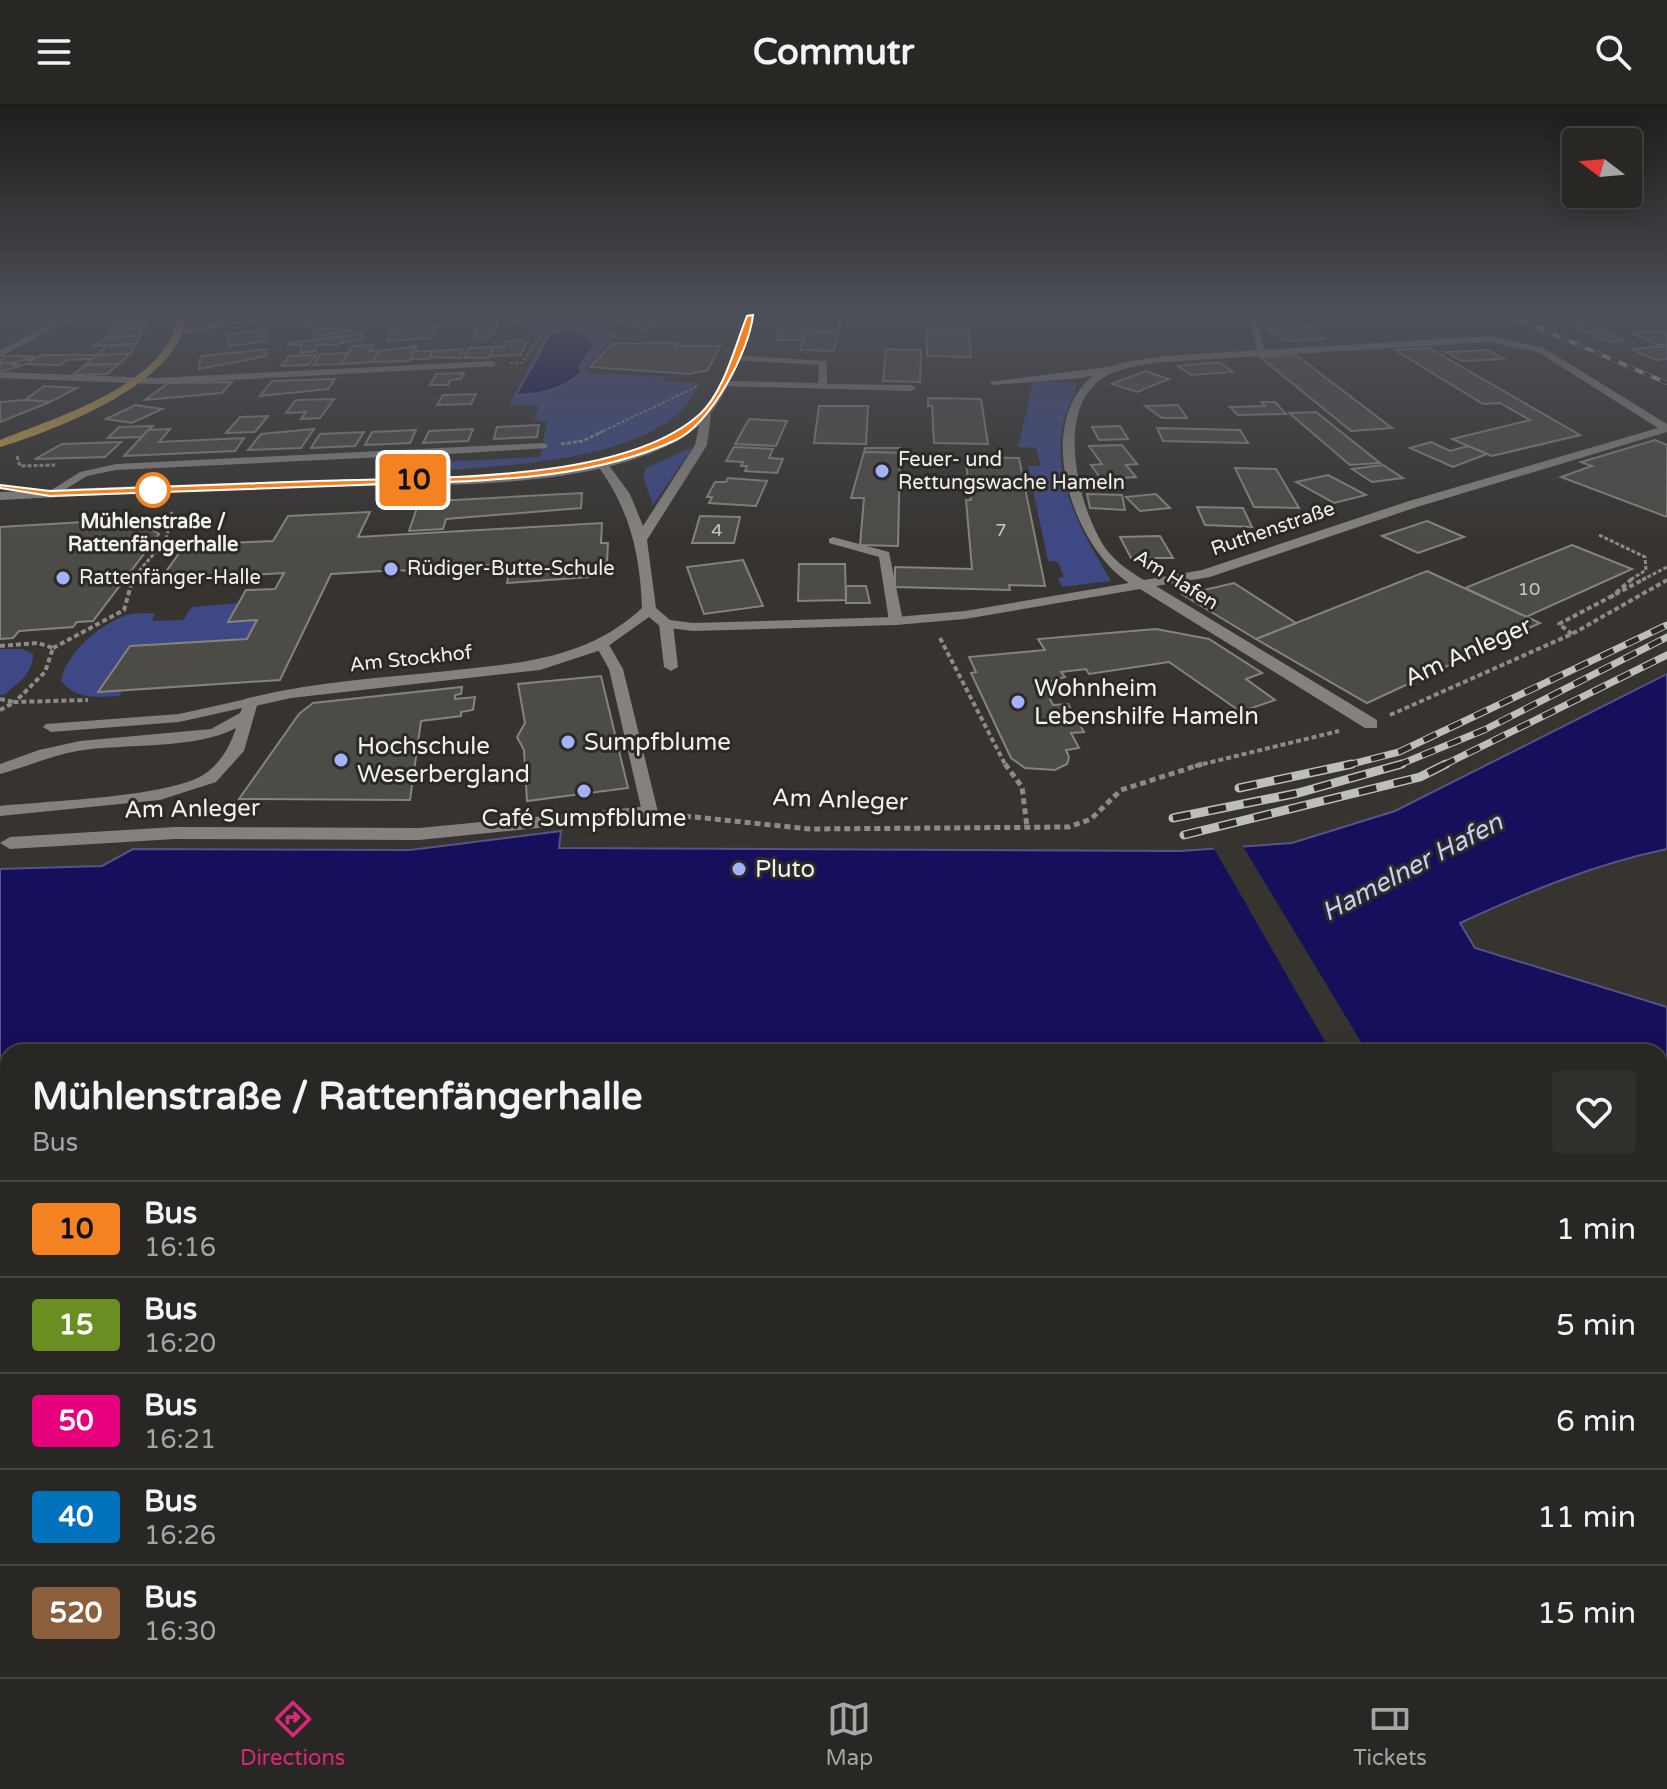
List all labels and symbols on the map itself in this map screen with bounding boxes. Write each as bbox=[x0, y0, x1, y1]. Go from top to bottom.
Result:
north arrow bbox=[1562, 128, 1642, 208]
place label: Feuer- und Rettungswache Hameln bbox=[898, 448, 1125, 495]
line badge: 10 bbox=[377, 454, 449, 506]
marker: Feuer- und Rettungswache Hameln bbox=[873, 462, 891, 480]
marker: Mühlenstraße / Rattenfängerhalle bbox=[136, 473, 170, 507]
street label: Ruthenstraße bbox=[1208, 497, 1338, 561]
place label: Mühlenstraße / Rattenfängerhalle bbox=[68, 510, 238, 557]
house number: 4 bbox=[711, 519, 723, 541]
house number: 7 bbox=[995, 519, 1007, 541]
street label: Am Hafen bbox=[1129, 545, 1223, 615]
place label: Rüdiger-Butte-Schule bbox=[407, 557, 614, 581]
marker: Rüdiger-Butte-Schule bbox=[382, 560, 400, 578]
place label: Rattenfänger-Halle bbox=[79, 566, 261, 590]
marker: Rattenfänger-Halle bbox=[54, 569, 72, 587]
house number: 10 bbox=[1518, 578, 1540, 600]
street label: Am Anleger bbox=[1400, 611, 1537, 693]
street label: Am Stockhof bbox=[348, 641, 474, 677]
place label: Wohnheim Lebenshilfe Hameln bbox=[1034, 674, 1259, 731]
marker: Wohnheim Lebenshilfe Hameln bbox=[1009, 693, 1027, 711]
place label: Sumpfblume bbox=[584, 728, 731, 757]
place label: Hochschule Weserbergland bbox=[357, 732, 530, 789]
marker: Sumpfblume bbox=[559, 733, 577, 751]
marker: Hochschule Weserbergland bbox=[332, 751, 350, 769]
marker: Café Sumpfblume bbox=[575, 782, 593, 800]
street label: Am Anleger bbox=[772, 783, 909, 817]
street label: Am Anleger bbox=[124, 793, 261, 825]
place label: Café Sumpfblume bbox=[482, 804, 686, 833]
water label: Hamelner Hafen bbox=[1316, 806, 1509, 928]
place label: Pluto bbox=[755, 855, 815, 884]
marker: Pluto bbox=[730, 860, 748, 878]

